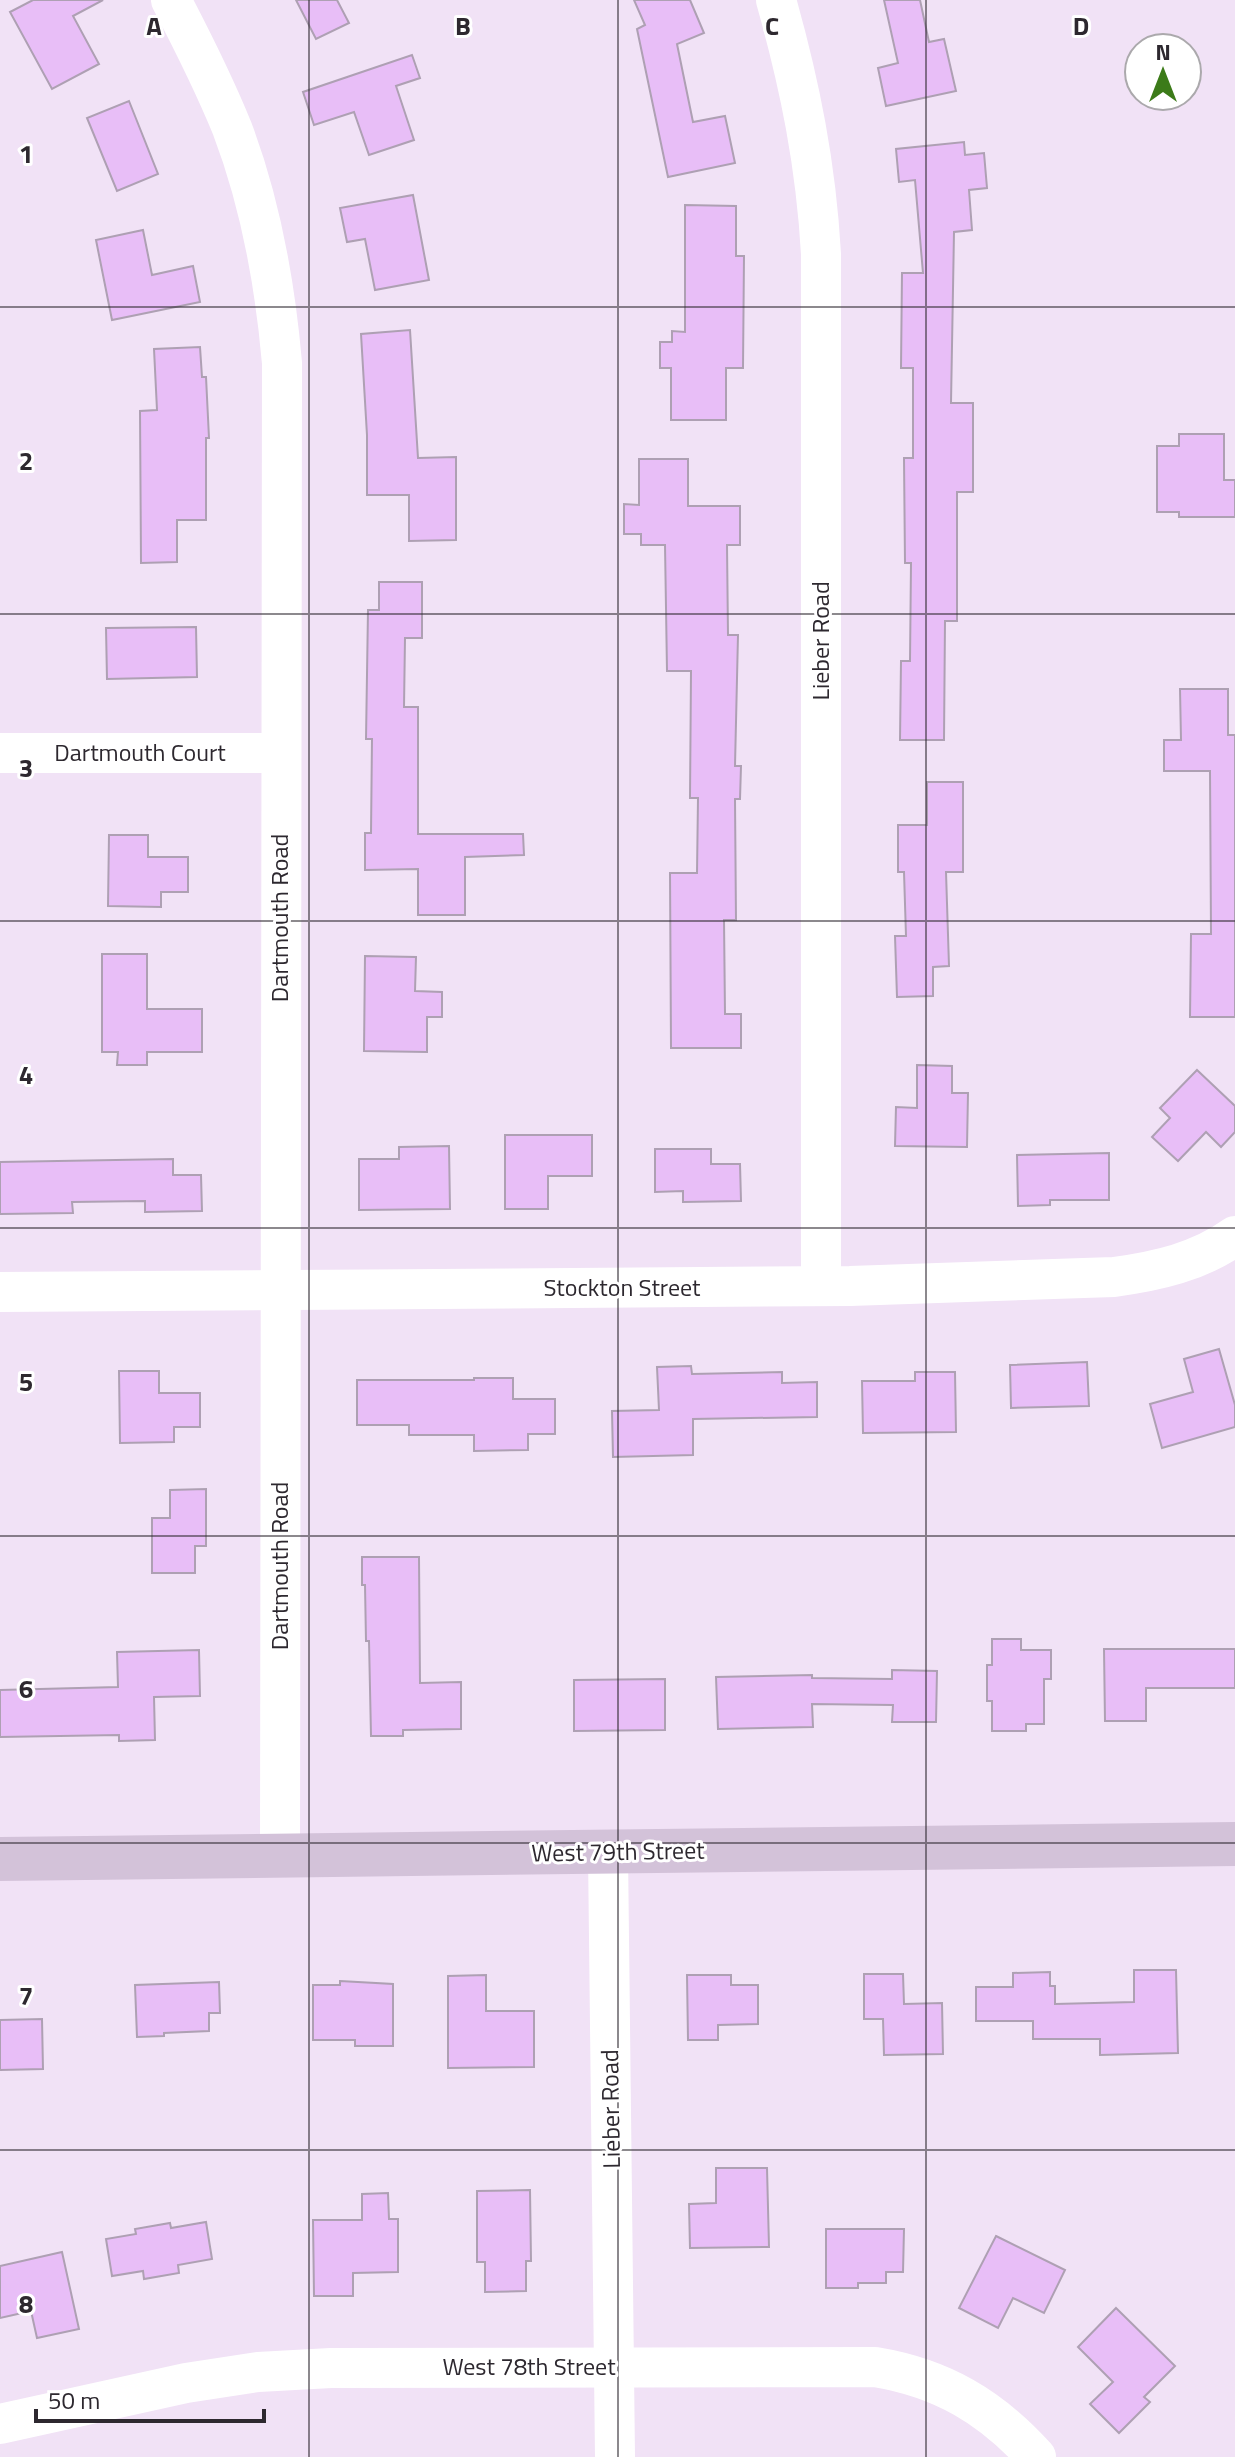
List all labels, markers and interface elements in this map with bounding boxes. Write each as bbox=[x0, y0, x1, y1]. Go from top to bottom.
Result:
text: A bbox=[146, 6, 162, 45]
text: B bbox=[455, 6, 471, 45]
text: C bbox=[765, 6, 779, 45]
text: D bbox=[1073, 6, 1089, 45]
north arrow bbox=[1123, 32, 1203, 112]
text: N bbox=[1155, 35, 1171, 69]
text: 1 bbox=[19, 134, 33, 173]
text: 2 bbox=[19, 441, 33, 480]
street label: Lieber Road bbox=[802, 581, 838, 701]
street label: Dartmouth Court bbox=[54, 734, 226, 770]
text: 3 bbox=[19, 748, 33, 787]
street label: Dartmouth Road bbox=[261, 834, 297, 1002]
text: 4 bbox=[19, 1055, 33, 1094]
street label: Stockton Street bbox=[544, 1269, 701, 1305]
text: 5 bbox=[19, 1362, 33, 1401]
street label: Dartmouth Road bbox=[261, 1482, 297, 1650]
text: 6 bbox=[19, 1669, 33, 1708]
street label: West 79th Street bbox=[531, 1831, 705, 1871]
text: 7 bbox=[19, 1976, 33, 2015]
street label: Lieber Road bbox=[591, 2049, 629, 2169]
text: 8 bbox=[19, 2284, 33, 2323]
street label: West 78th Street bbox=[442, 2348, 616, 2384]
scale bar bbox=[36, 2373, 264, 2423]
text: 50 m bbox=[48, 2382, 100, 2418]

